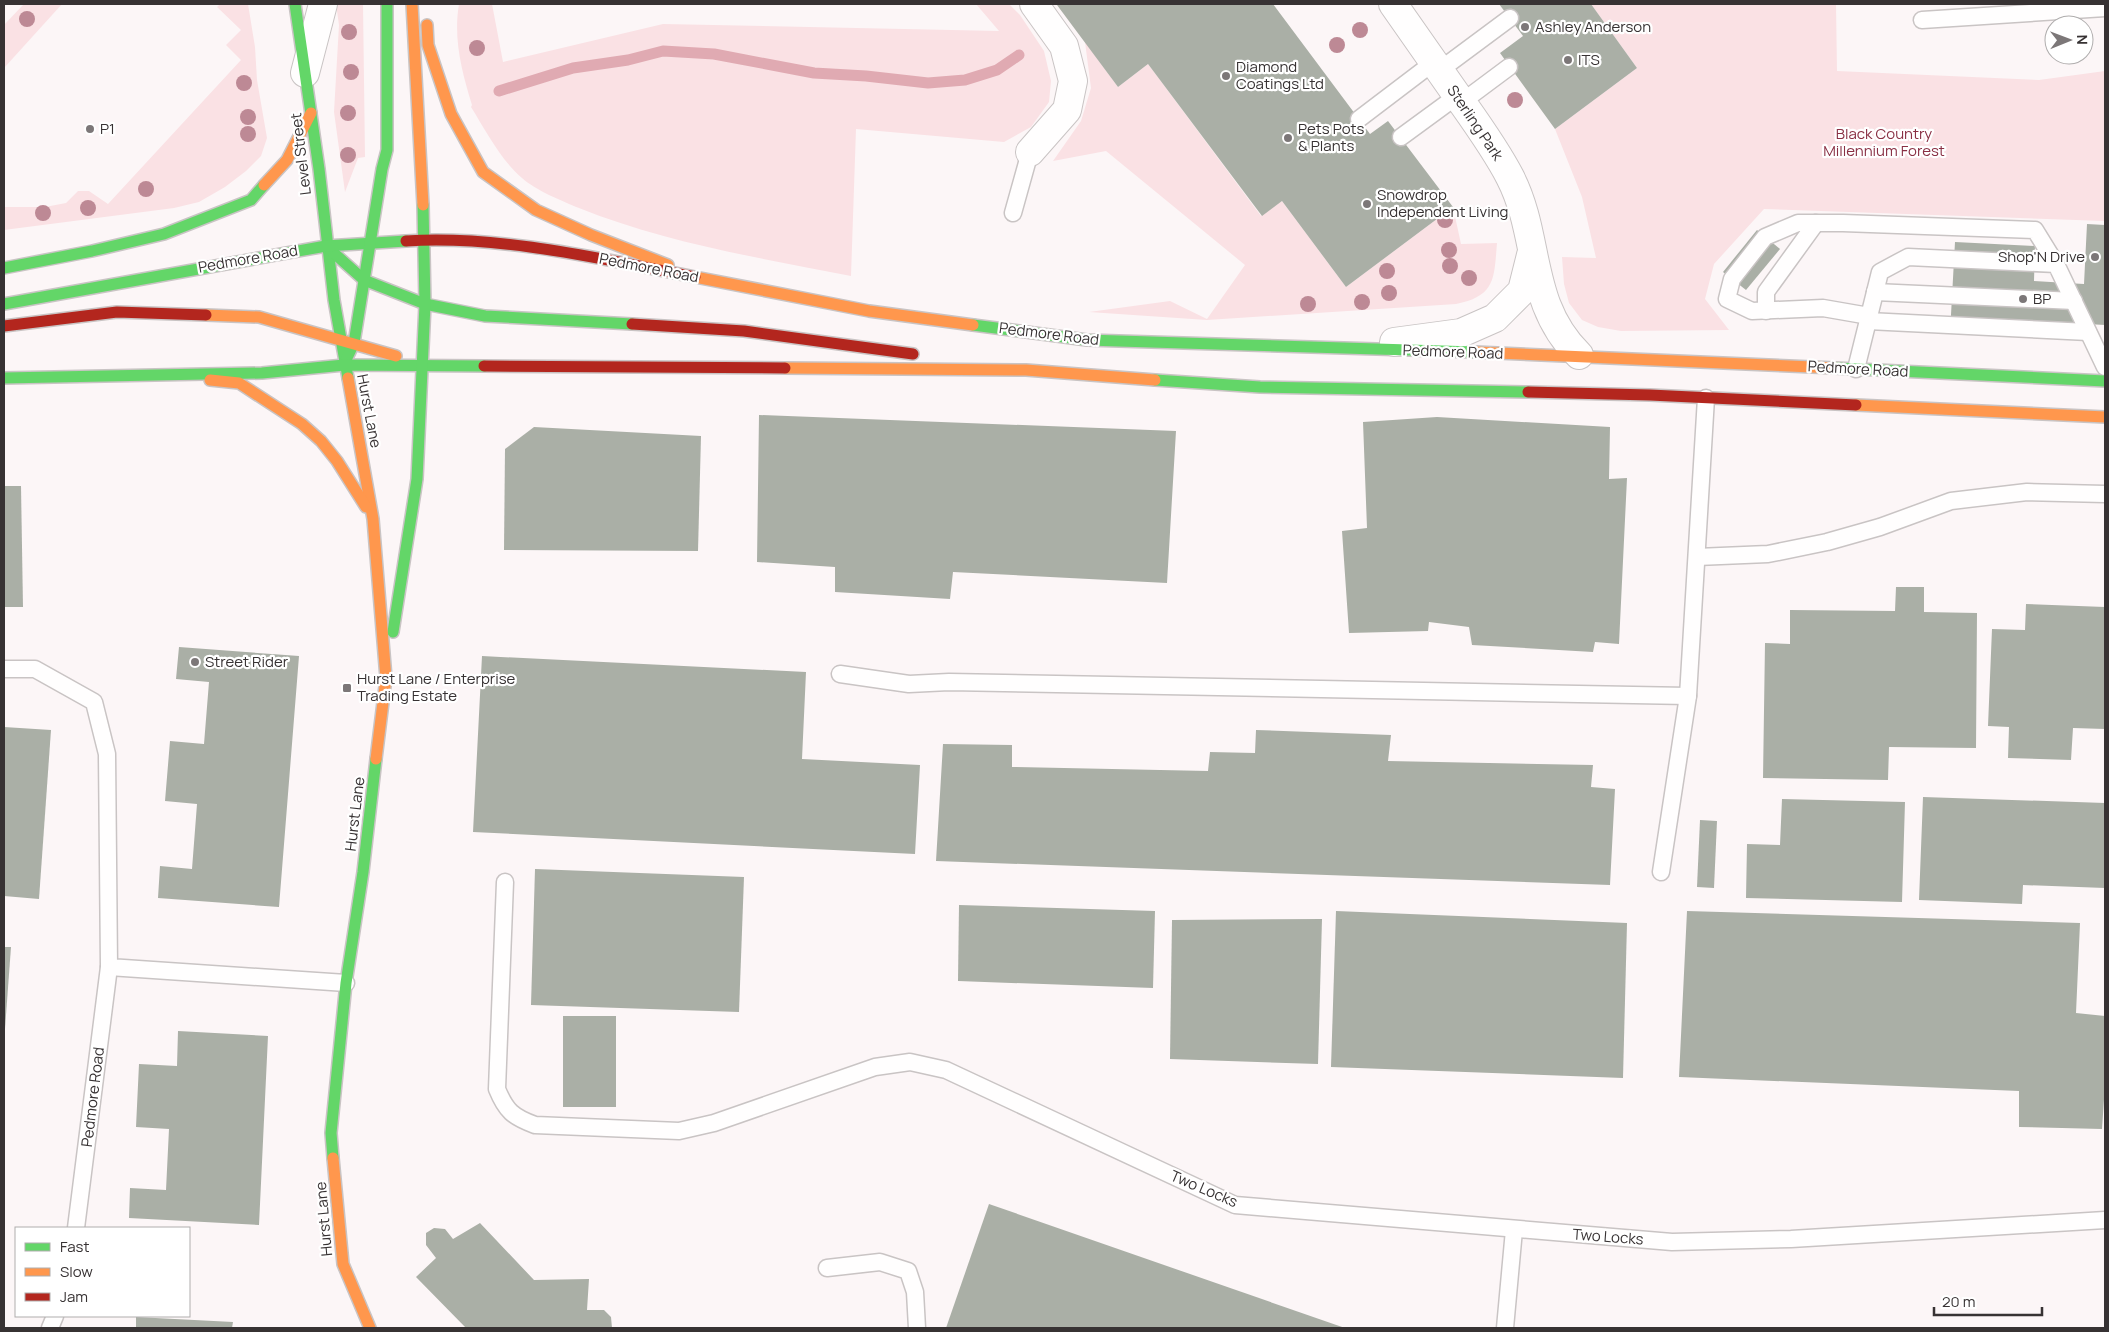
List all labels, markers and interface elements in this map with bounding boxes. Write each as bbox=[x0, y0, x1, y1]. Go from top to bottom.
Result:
north arrow bbox=[2044, 15, 2094, 65]
place label: Ashley Anderson bbox=[1535, 16, 1651, 37]
marker: Ashley Anderson bbox=[1519, 21, 1531, 33]
text: N bbox=[2073, 35, 2092, 45]
place label: ITS bbox=[1578, 49, 1600, 70]
marker: ITS bbox=[1562, 54, 1574, 66]
place label: Diamond Coatings Ltd bbox=[1236, 56, 1324, 94]
marker: Diamond Coatings Ltd bbox=[1220, 70, 1232, 82]
street label: Sterling Park bbox=[1442, 81, 1509, 165]
street label: Level Street bbox=[285, 112, 316, 196]
place label: P1 bbox=[100, 118, 115, 139]
place label: Pets Pots & Plants bbox=[1298, 118, 1365, 156]
marker: P1 bbox=[84, 123, 96, 135]
park label: Black Country Millennium Forest bbox=[1823, 123, 1945, 161]
marker: Pets Pots & Plants bbox=[1282, 132, 1294, 144]
place label: Snowdrop Independent Living bbox=[1377, 184, 1509, 222]
marker: Snowdrop Independent Living bbox=[1361, 198, 1373, 210]
street label: Pedmore Road bbox=[196, 239, 299, 278]
place label: Shop'N Drive bbox=[1998, 246, 2085, 267]
street label: Pedmore Road bbox=[598, 248, 701, 287]
marker: Shop'N Drive bbox=[2089, 251, 2101, 263]
place label: BP bbox=[2033, 288, 2051, 309]
marker: BP bbox=[2017, 293, 2029, 305]
street label: Pedmore Road bbox=[998, 317, 1100, 350]
street label: Pedmore Road bbox=[1402, 339, 1504, 364]
street label: Pedmore Road bbox=[1807, 355, 1909, 382]
street label: Hurst Lane bbox=[352, 372, 387, 450]
place label: Street Rider bbox=[205, 651, 289, 672]
marker: Street Rider bbox=[189, 656, 201, 668]
place label: Hurst Lane / Enterprise Trading Estate bbox=[357, 668, 516, 706]
marker: Hurst Lane / Enterprise Trading Estate bbox=[341, 682, 353, 694]
street label: Hurst Lane bbox=[340, 775, 370, 852]
street label: Pedmore Road bbox=[76, 1046, 109, 1148]
street label: Two Locks bbox=[1167, 1165, 1241, 1212]
street label: Hurst Lane bbox=[310, 1181, 337, 1257]
street label: Two Locks bbox=[1572, 1224, 1644, 1249]
legend bbox=[15, 1227, 190, 1317]
text: Fast bbox=[60, 1236, 89, 1257]
text: Slow bbox=[60, 1261, 93, 1282]
scale bar bbox=[1934, 1284, 2042, 1316]
text: Jam bbox=[60, 1286, 88, 1307]
text: 20 m bbox=[1942, 1291, 1975, 1312]

